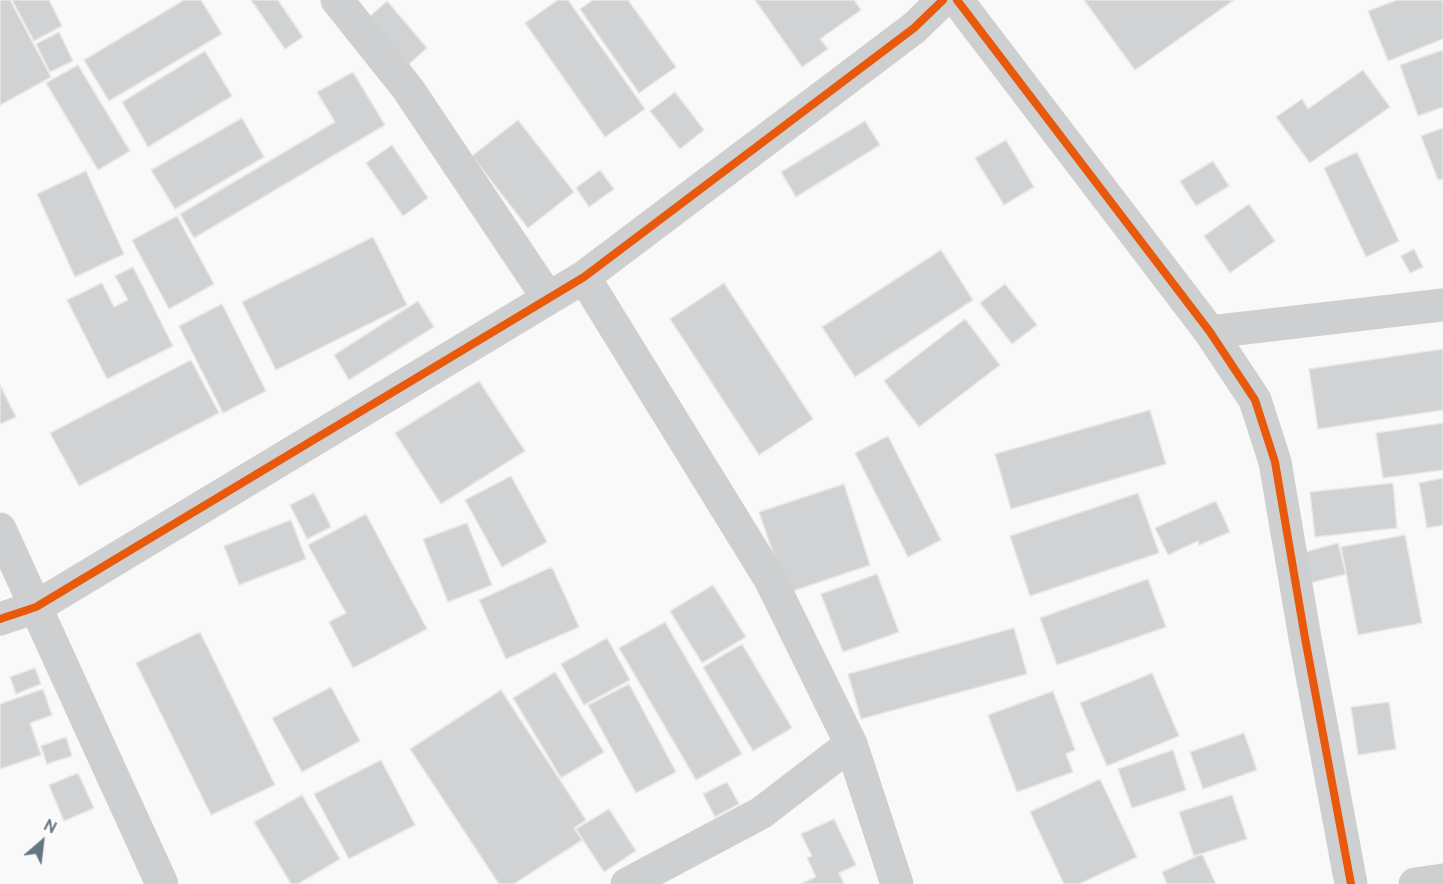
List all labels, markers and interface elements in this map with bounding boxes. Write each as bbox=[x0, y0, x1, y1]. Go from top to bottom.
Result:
north arrow bbox=[12, 812, 72, 872]
text: N bbox=[41, 815, 60, 837]

